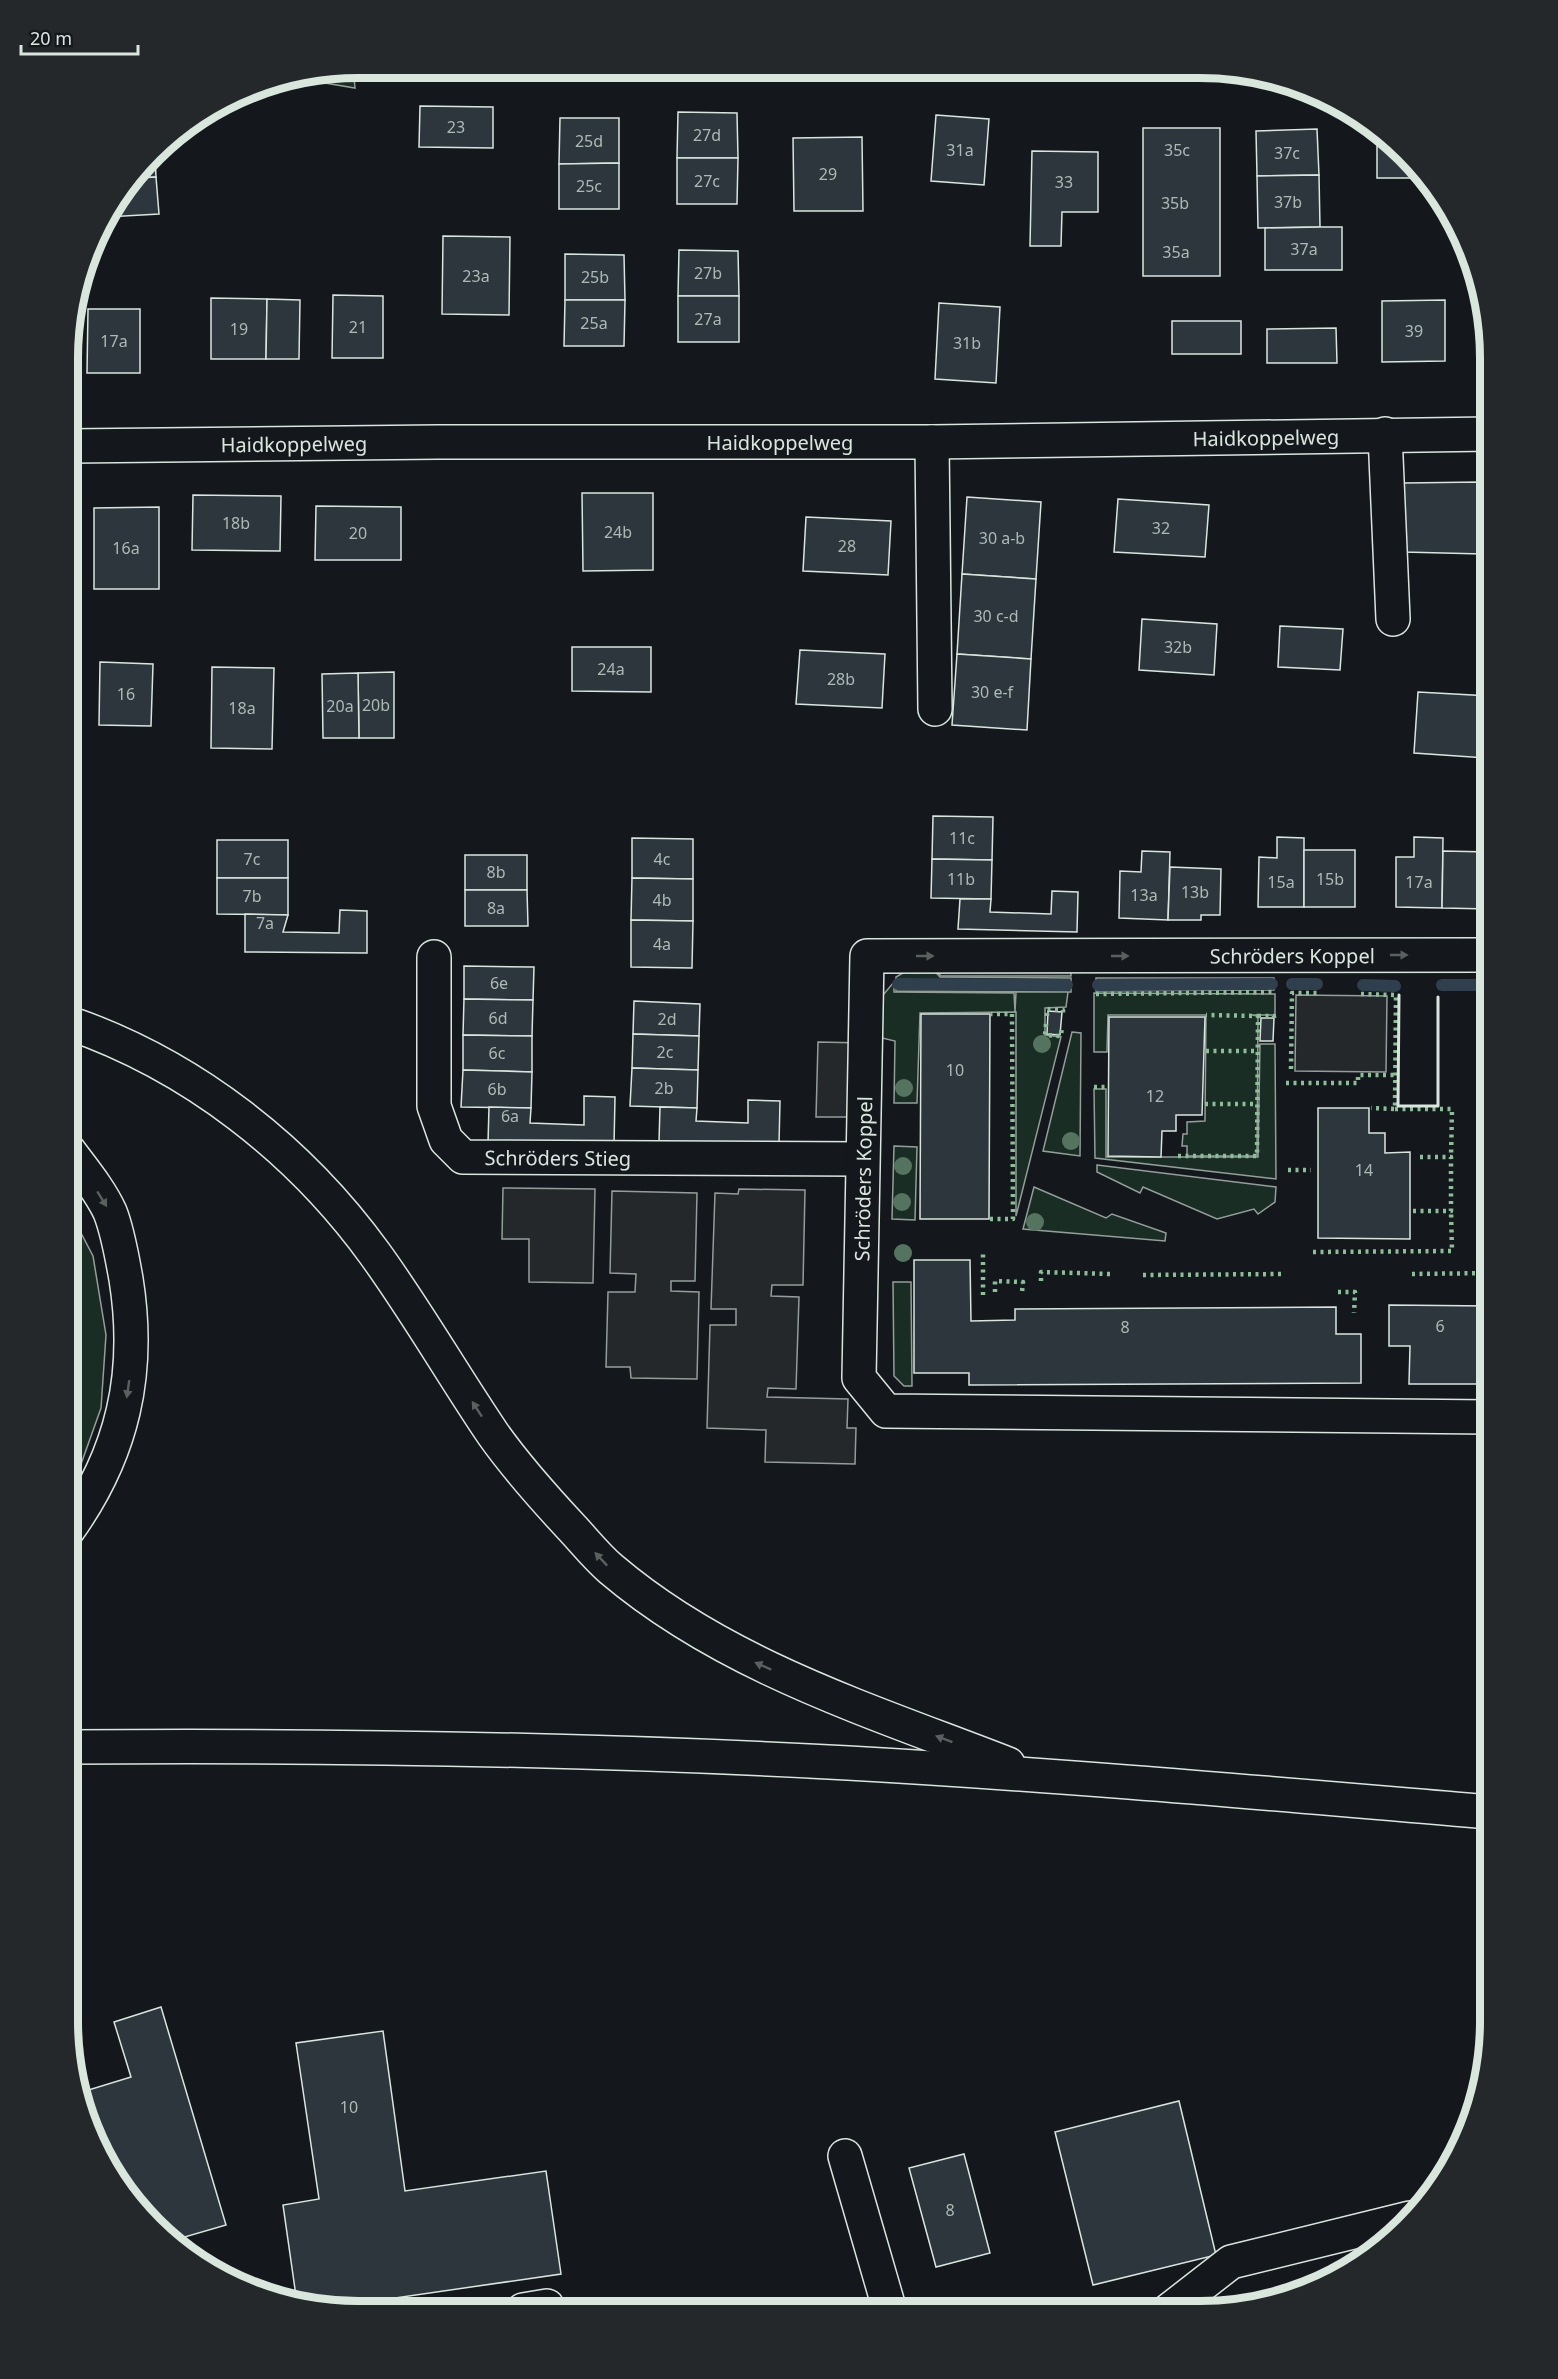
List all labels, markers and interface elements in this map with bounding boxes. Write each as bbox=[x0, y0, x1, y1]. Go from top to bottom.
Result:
scale bar bbox=[21, 18, 138, 56]
text: 20 m bbox=[30, 26, 72, 50]
house number: 23 bbox=[447, 116, 465, 138]
house number: 27d bbox=[693, 124, 721, 146]
house number: 25d bbox=[575, 130, 603, 152]
house number: 31a bbox=[946, 139, 974, 161]
house number: 35c bbox=[1164, 139, 1190, 161]
house number: 37c bbox=[1274, 142, 1300, 164]
house number: 29 bbox=[819, 163, 837, 185]
house number: 27c bbox=[694, 170, 720, 192]
house number: 33 bbox=[1055, 171, 1073, 193]
house number: 25c bbox=[576, 175, 602, 197]
house number: 37b bbox=[1274, 191, 1302, 213]
house number: 35b bbox=[1161, 192, 1189, 214]
house number: 37a bbox=[1290, 238, 1318, 260]
house number: 35a bbox=[1162, 241, 1190, 263]
house number: 27b bbox=[694, 262, 722, 284]
house number: 23a bbox=[462, 265, 490, 287]
house number: 25b bbox=[581, 266, 609, 288]
house number: 27a bbox=[694, 308, 722, 330]
house number: 25a bbox=[580, 312, 608, 334]
house number: 21 bbox=[349, 316, 367, 338]
house number: 19 bbox=[230, 318, 248, 340]
house number: 39 bbox=[1405, 320, 1423, 342]
house number: 17a bbox=[100, 330, 128, 352]
house number: 31b bbox=[953, 332, 981, 354]
street label: Haidkoppelweg bbox=[1192, 423, 1340, 452]
street label: Haidkoppelweg bbox=[220, 429, 368, 458]
street label: Haidkoppelweg bbox=[707, 429, 853, 456]
house number: 18b bbox=[222, 512, 250, 534]
house number: 32 bbox=[1152, 517, 1170, 539]
house number: 24b bbox=[604, 521, 632, 543]
house number: 20 bbox=[349, 522, 367, 544]
house number: 30 a-b bbox=[979, 527, 1025, 549]
house number: 28 bbox=[838, 535, 856, 557]
house number: 16a bbox=[112, 537, 140, 559]
house number: 30 c-d bbox=[973, 605, 1019, 627]
house number: 32b bbox=[1164, 636, 1192, 658]
house number: 24a bbox=[597, 658, 625, 680]
house number: 28b bbox=[827, 668, 855, 690]
house number: 30 e-f bbox=[971, 681, 1015, 703]
house number: 16 bbox=[117, 683, 135, 705]
house number: 20b bbox=[362, 694, 390, 716]
house number: 20a bbox=[326, 695, 354, 717]
house number: 18a bbox=[228, 697, 256, 719]
house number: 11c bbox=[949, 827, 975, 849]
house number: 7c bbox=[244, 848, 261, 870]
house number: 4c bbox=[654, 848, 671, 870]
house number: 8b bbox=[487, 861, 506, 883]
house number: 11b bbox=[947, 868, 975, 890]
house number: 15b bbox=[1316, 868, 1344, 890]
house number: 15a bbox=[1267, 871, 1295, 893]
house number: 17a bbox=[1405, 871, 1433, 893]
house number: 13b bbox=[1181, 881, 1209, 903]
house number: 13a bbox=[1130, 884, 1158, 906]
house number: 7b bbox=[243, 885, 262, 907]
house number: 4b bbox=[653, 889, 672, 911]
house number: 8a bbox=[487, 897, 505, 919]
house number: 7a bbox=[256, 912, 274, 934]
house number: 4a bbox=[653, 933, 671, 955]
street label: Schröders Koppel bbox=[1210, 942, 1375, 969]
one-way arrow bbox=[1390, 950, 1409, 960]
one-way arrow bbox=[916, 951, 935, 961]
one-way arrow bbox=[1111, 951, 1130, 961]
house number: 6e bbox=[490, 972, 508, 994]
house number: 6d bbox=[489, 1007, 508, 1029]
house number: 2d bbox=[658, 1008, 677, 1030]
house number: 2c bbox=[657, 1041, 674, 1063]
house number: 6c bbox=[489, 1042, 506, 1064]
house number: 10 bbox=[946, 1059, 964, 1081]
house number: 2b bbox=[655, 1077, 674, 1099]
house number: 6b bbox=[488, 1078, 507, 1100]
house number: 12 bbox=[1146, 1085, 1164, 1107]
street label: Schröders Koppel bbox=[848, 1096, 878, 1262]
house number: 6a bbox=[501, 1105, 519, 1127]
street label: Schröders Stieg bbox=[485, 1144, 631, 1171]
house number: 14 bbox=[1355, 1159, 1373, 1181]
one-way arrow bbox=[96, 1191, 107, 1207]
house number: 6 bbox=[1435, 1315, 1445, 1337]
house number: 8 bbox=[1120, 1316, 1130, 1338]
one-way arrow bbox=[123, 1380, 132, 1399]
one-way arrow bbox=[472, 1401, 483, 1417]
one-way arrow bbox=[595, 1552, 609, 1566]
one-way arrow bbox=[754, 1661, 772, 1671]
one-way arrow bbox=[935, 1734, 953, 1743]
house number: 10 bbox=[340, 2096, 358, 2118]
house number: 8 bbox=[945, 2199, 955, 2221]

